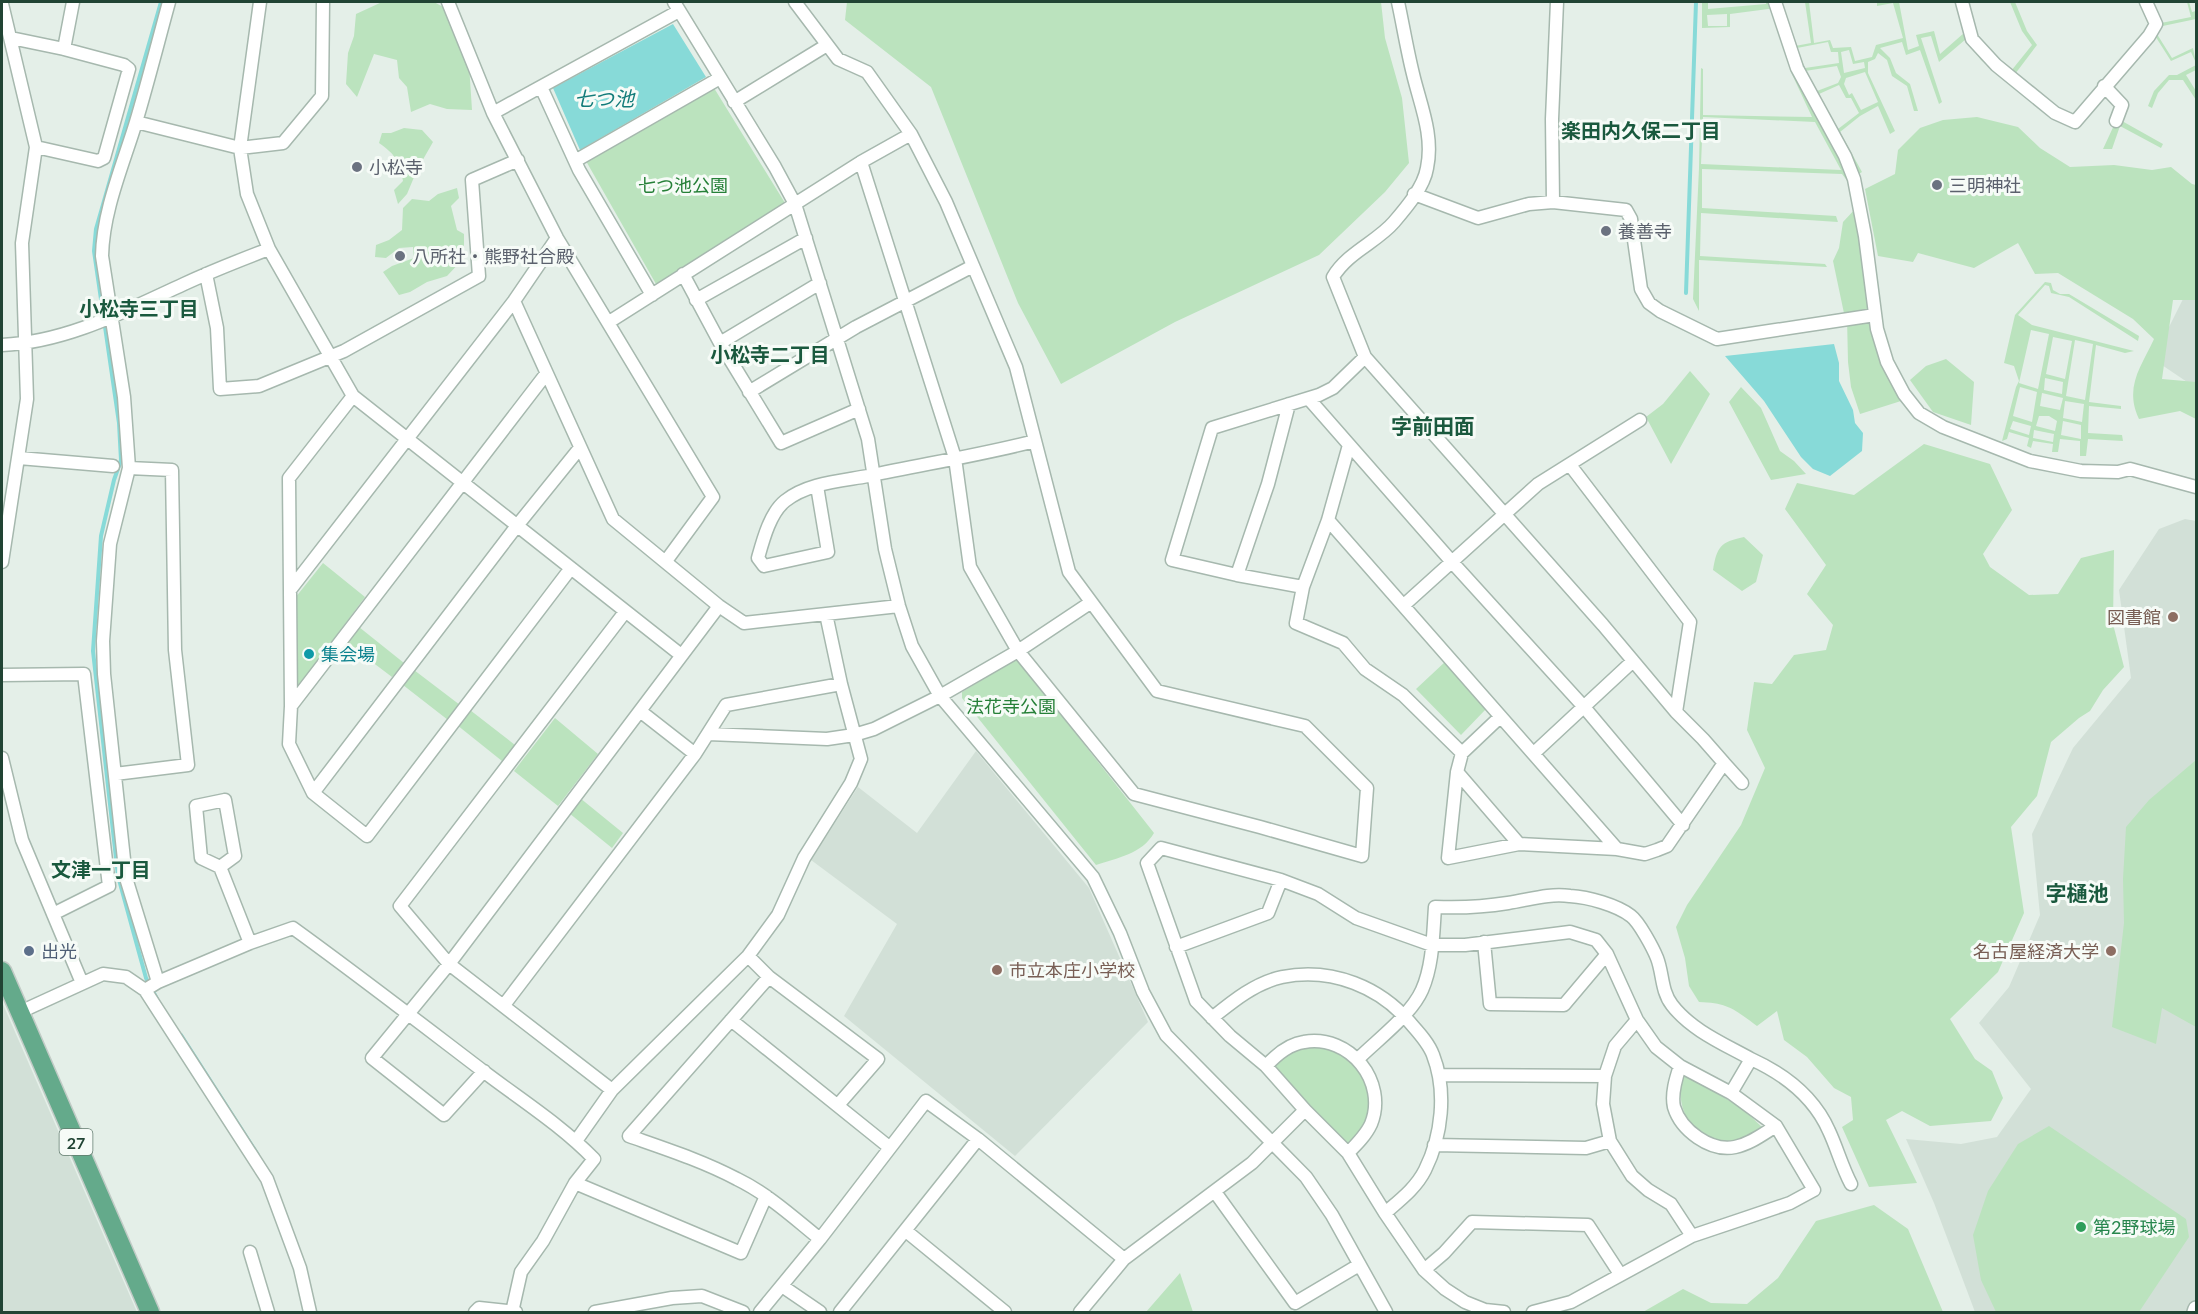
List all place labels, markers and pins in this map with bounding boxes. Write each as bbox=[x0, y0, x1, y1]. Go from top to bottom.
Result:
place label: 小松寺 bbox=[369, 156, 423, 178]
marker: 小松寺 bbox=[350, 160, 364, 174]
place label: 三明神社 bbox=[1949, 174, 2021, 196]
marker: 三明神社 bbox=[1930, 178, 1944, 192]
place label: 養善寺 bbox=[1618, 220, 1672, 242]
marker: 養善寺 bbox=[1599, 224, 1613, 238]
place label: 八所社・熊野社合殿 bbox=[412, 245, 574, 267]
marker: 八所社・熊野社合殿 bbox=[393, 249, 407, 263]
place label: 図書館 bbox=[2107, 606, 2161, 628]
marker: 図書館 bbox=[2166, 610, 2180, 624]
place label: 集会場 bbox=[321, 643, 375, 665]
marker: 集会場 bbox=[302, 647, 316, 661]
place label: 出光 bbox=[41, 940, 77, 962]
place label: 名古屋経済大学 bbox=[1973, 940, 2099, 962]
marker: 出光 bbox=[22, 944, 36, 958]
marker: 名古屋経済大学 bbox=[2104, 944, 2118, 958]
place label: 市立本庄小学校 bbox=[1009, 959, 1135, 981]
marker: 市立本庄小学校 bbox=[990, 963, 1004, 977]
place label: 第2野球場 bbox=[2093, 1216, 2175, 1238]
marker: 第2野球場 bbox=[2074, 1220, 2088, 1234]

